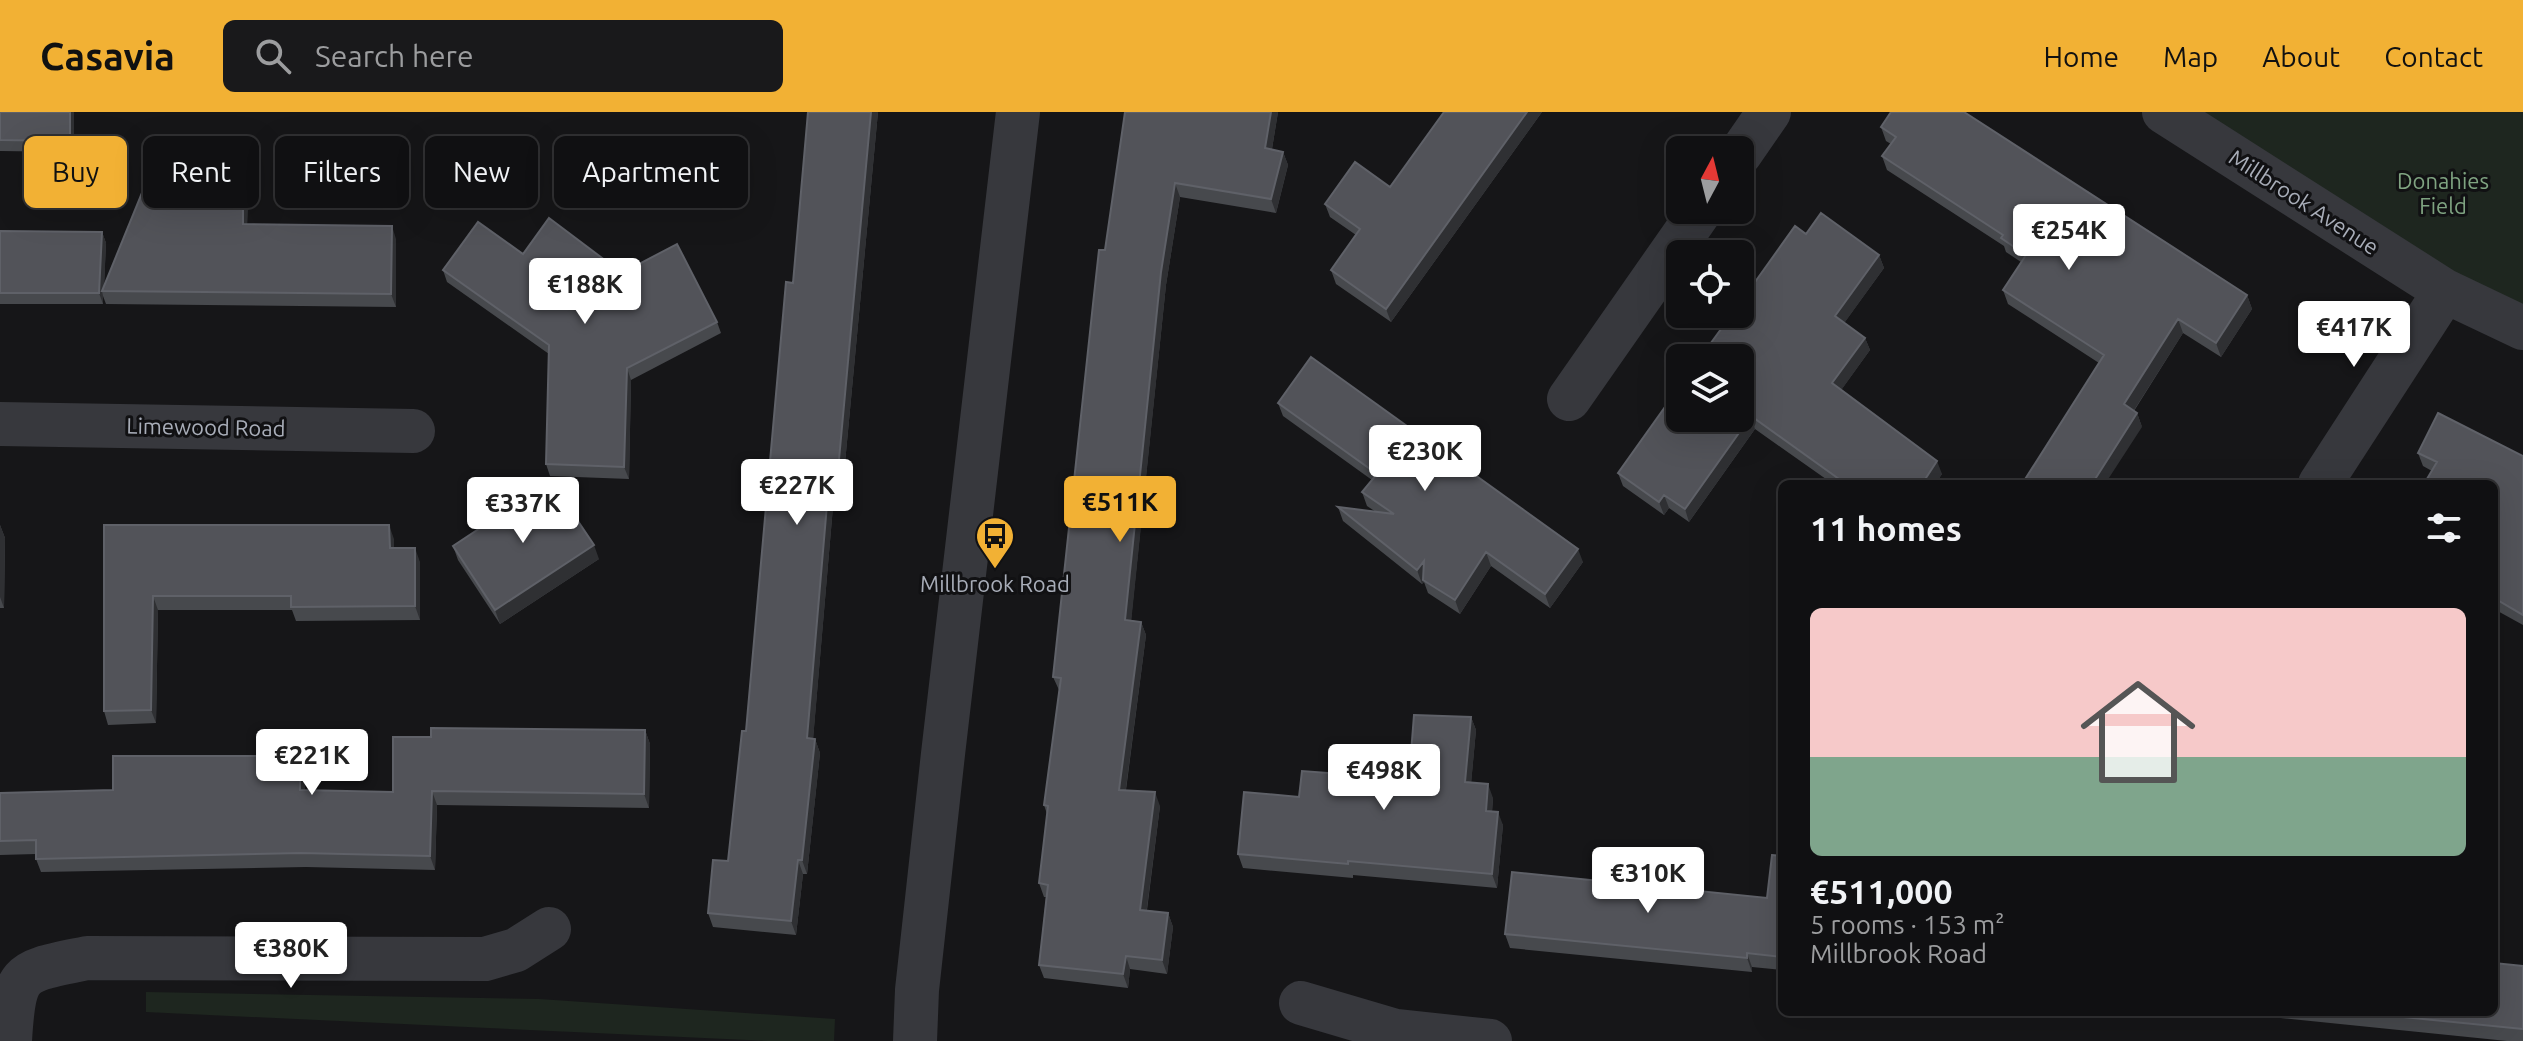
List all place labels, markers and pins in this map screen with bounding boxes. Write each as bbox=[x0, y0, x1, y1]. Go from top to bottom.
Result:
pin: €254K bbox=[2013, 204, 2125, 272]
pin: €188K bbox=[529, 258, 641, 326]
pin: €417K bbox=[2298, 301, 2410, 369]
pin: €230K bbox=[1369, 425, 1481, 493]
pin: €227K bbox=[741, 459, 853, 527]
pin: €511K bbox=[1064, 476, 1176, 544]
pin: €337K bbox=[467, 477, 579, 545]
bus stop icon: Millbrook Road bbox=[974, 515, 1016, 570]
place label: Millbrook Road bbox=[920, 571, 1070, 596]
pin: €221K bbox=[256, 729, 368, 797]
pin: €498K bbox=[1328, 744, 1440, 812]
pin: €310K bbox=[1592, 847, 1704, 915]
pin: €380K bbox=[235, 922, 347, 990]

